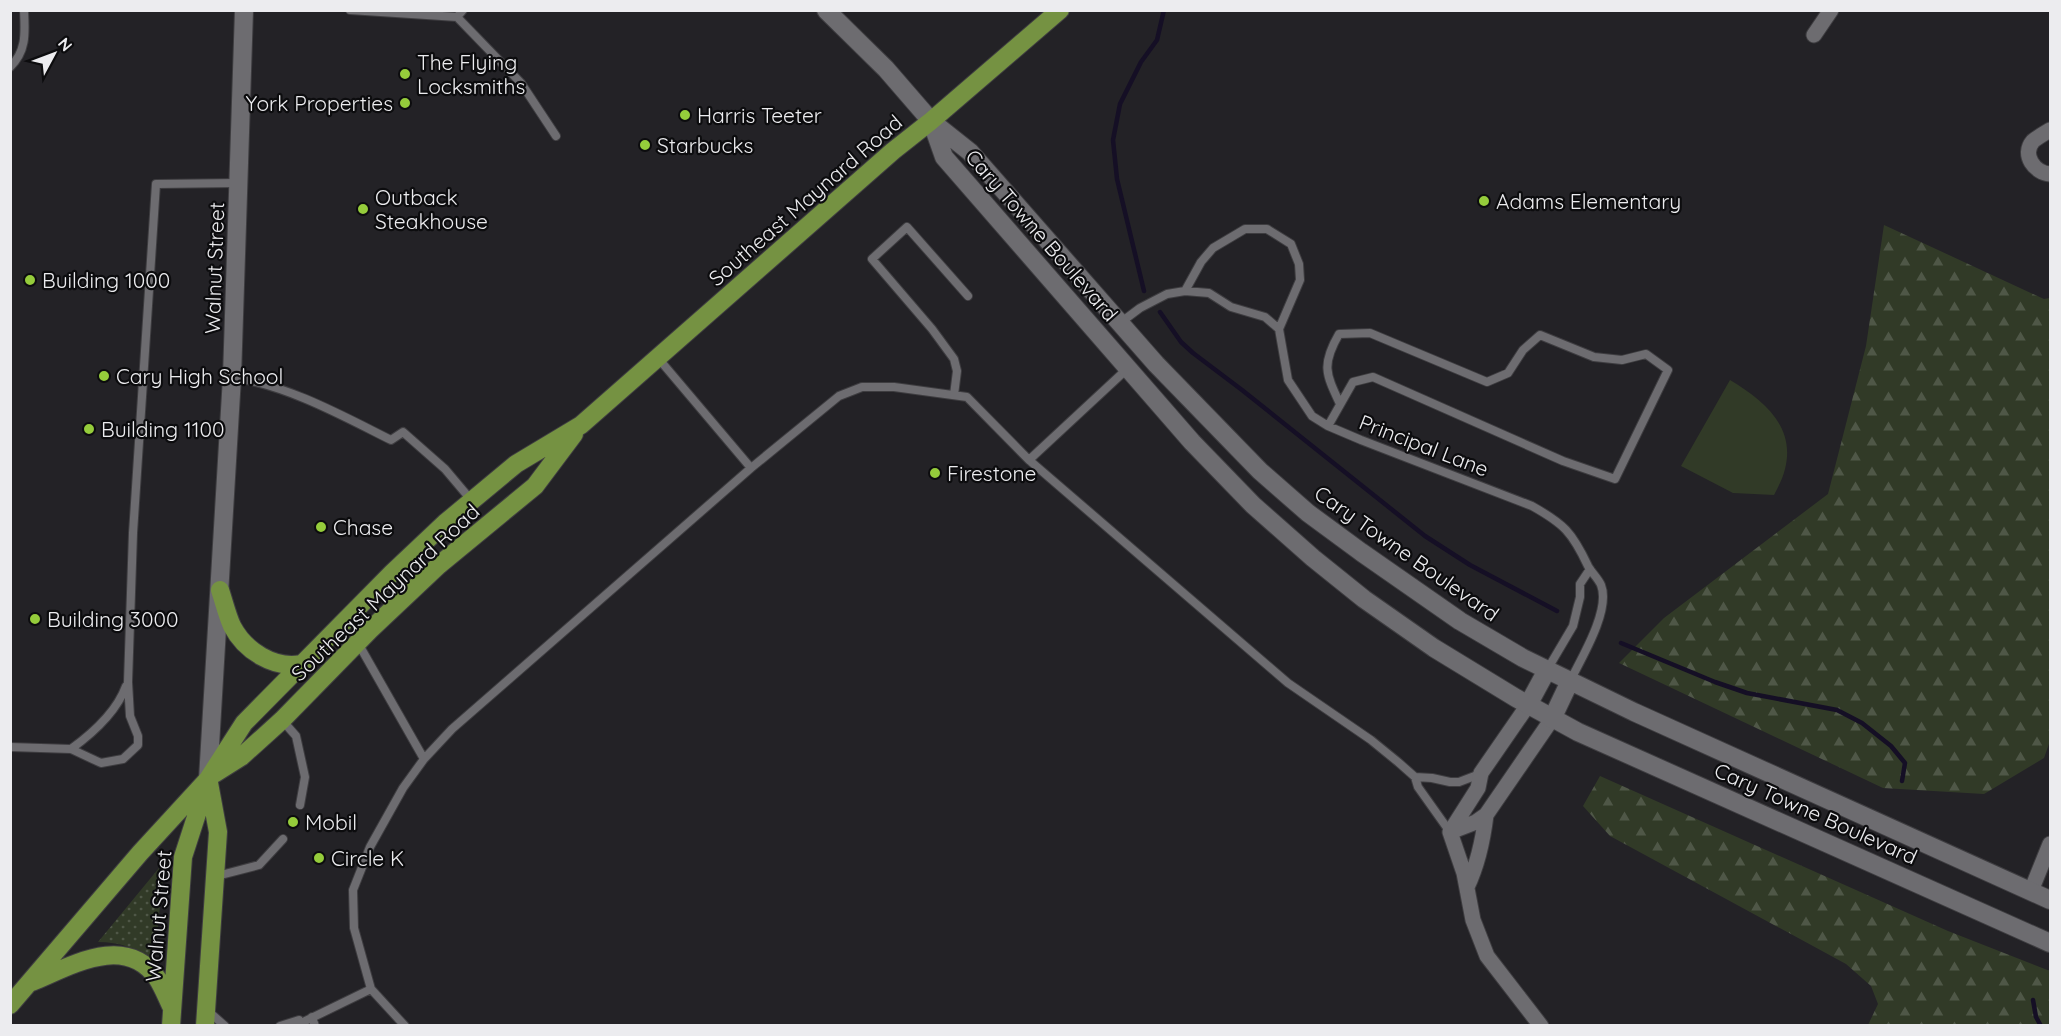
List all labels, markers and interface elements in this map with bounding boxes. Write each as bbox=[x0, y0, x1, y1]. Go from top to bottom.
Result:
north arrow bbox=[24, 24, 84, 84]
text: N bbox=[54, 33, 77, 55]
place label: The Flying Locksmiths bbox=[417, 49, 525, 99]
marker: The Flying Locksmiths bbox=[398, 67, 412, 81]
place label: York Properties bbox=[246, 90, 393, 116]
marker: York Properties bbox=[398, 96, 412, 110]
place label: Harris Teeter bbox=[697, 102, 822, 128]
marker: Harris Teeter bbox=[678, 108, 692, 122]
street label: Southeast Maynard Road bbox=[703, 109, 907, 291]
place label: Starbucks bbox=[657, 132, 753, 158]
marker: Starbucks bbox=[638, 138, 652, 152]
street label: Cary Towne Boulevard bbox=[960, 144, 1124, 326]
place label: Outback Steakhouse bbox=[375, 184, 488, 234]
place label: Adams Elementary bbox=[1496, 188, 1681, 214]
marker: Adams Elementary bbox=[1477, 194, 1491, 208]
street label: Walnut Street bbox=[199, 202, 229, 334]
marker: Outback Steakhouse bbox=[356, 202, 370, 216]
place label: Building 1000 bbox=[42, 267, 170, 293]
marker: Building 1000 bbox=[23, 273, 37, 287]
place label: Cary High School bbox=[116, 363, 283, 389]
marker: Cary High School bbox=[97, 369, 111, 383]
street label: Principal Lane bbox=[1356, 408, 1492, 482]
place label: Building 1100 bbox=[101, 416, 224, 442]
marker: Building 1100 bbox=[82, 422, 96, 436]
place label: Firestone bbox=[947, 460, 1036, 486]
marker: Firestone bbox=[928, 466, 942, 480]
street label: Cary Towne Boulevard bbox=[1310, 479, 1504, 627]
street label: Southeast Maynard Road bbox=[285, 498, 485, 686]
place label: Chase bbox=[333, 514, 393, 540]
marker: Chase bbox=[314, 520, 328, 534]
place label: Building 3000 bbox=[47, 606, 178, 632]
marker: Building 3000 bbox=[28, 612, 42, 626]
street label: Cary Towne Boulevard bbox=[1711, 757, 1921, 869]
place label: Mobil bbox=[305, 809, 357, 835]
marker: Mobil bbox=[286, 815, 300, 829]
place label: Circle K bbox=[331, 845, 404, 871]
street label: Walnut Street bbox=[139, 849, 177, 983]
marker: Circle K bbox=[312, 851, 326, 865]

